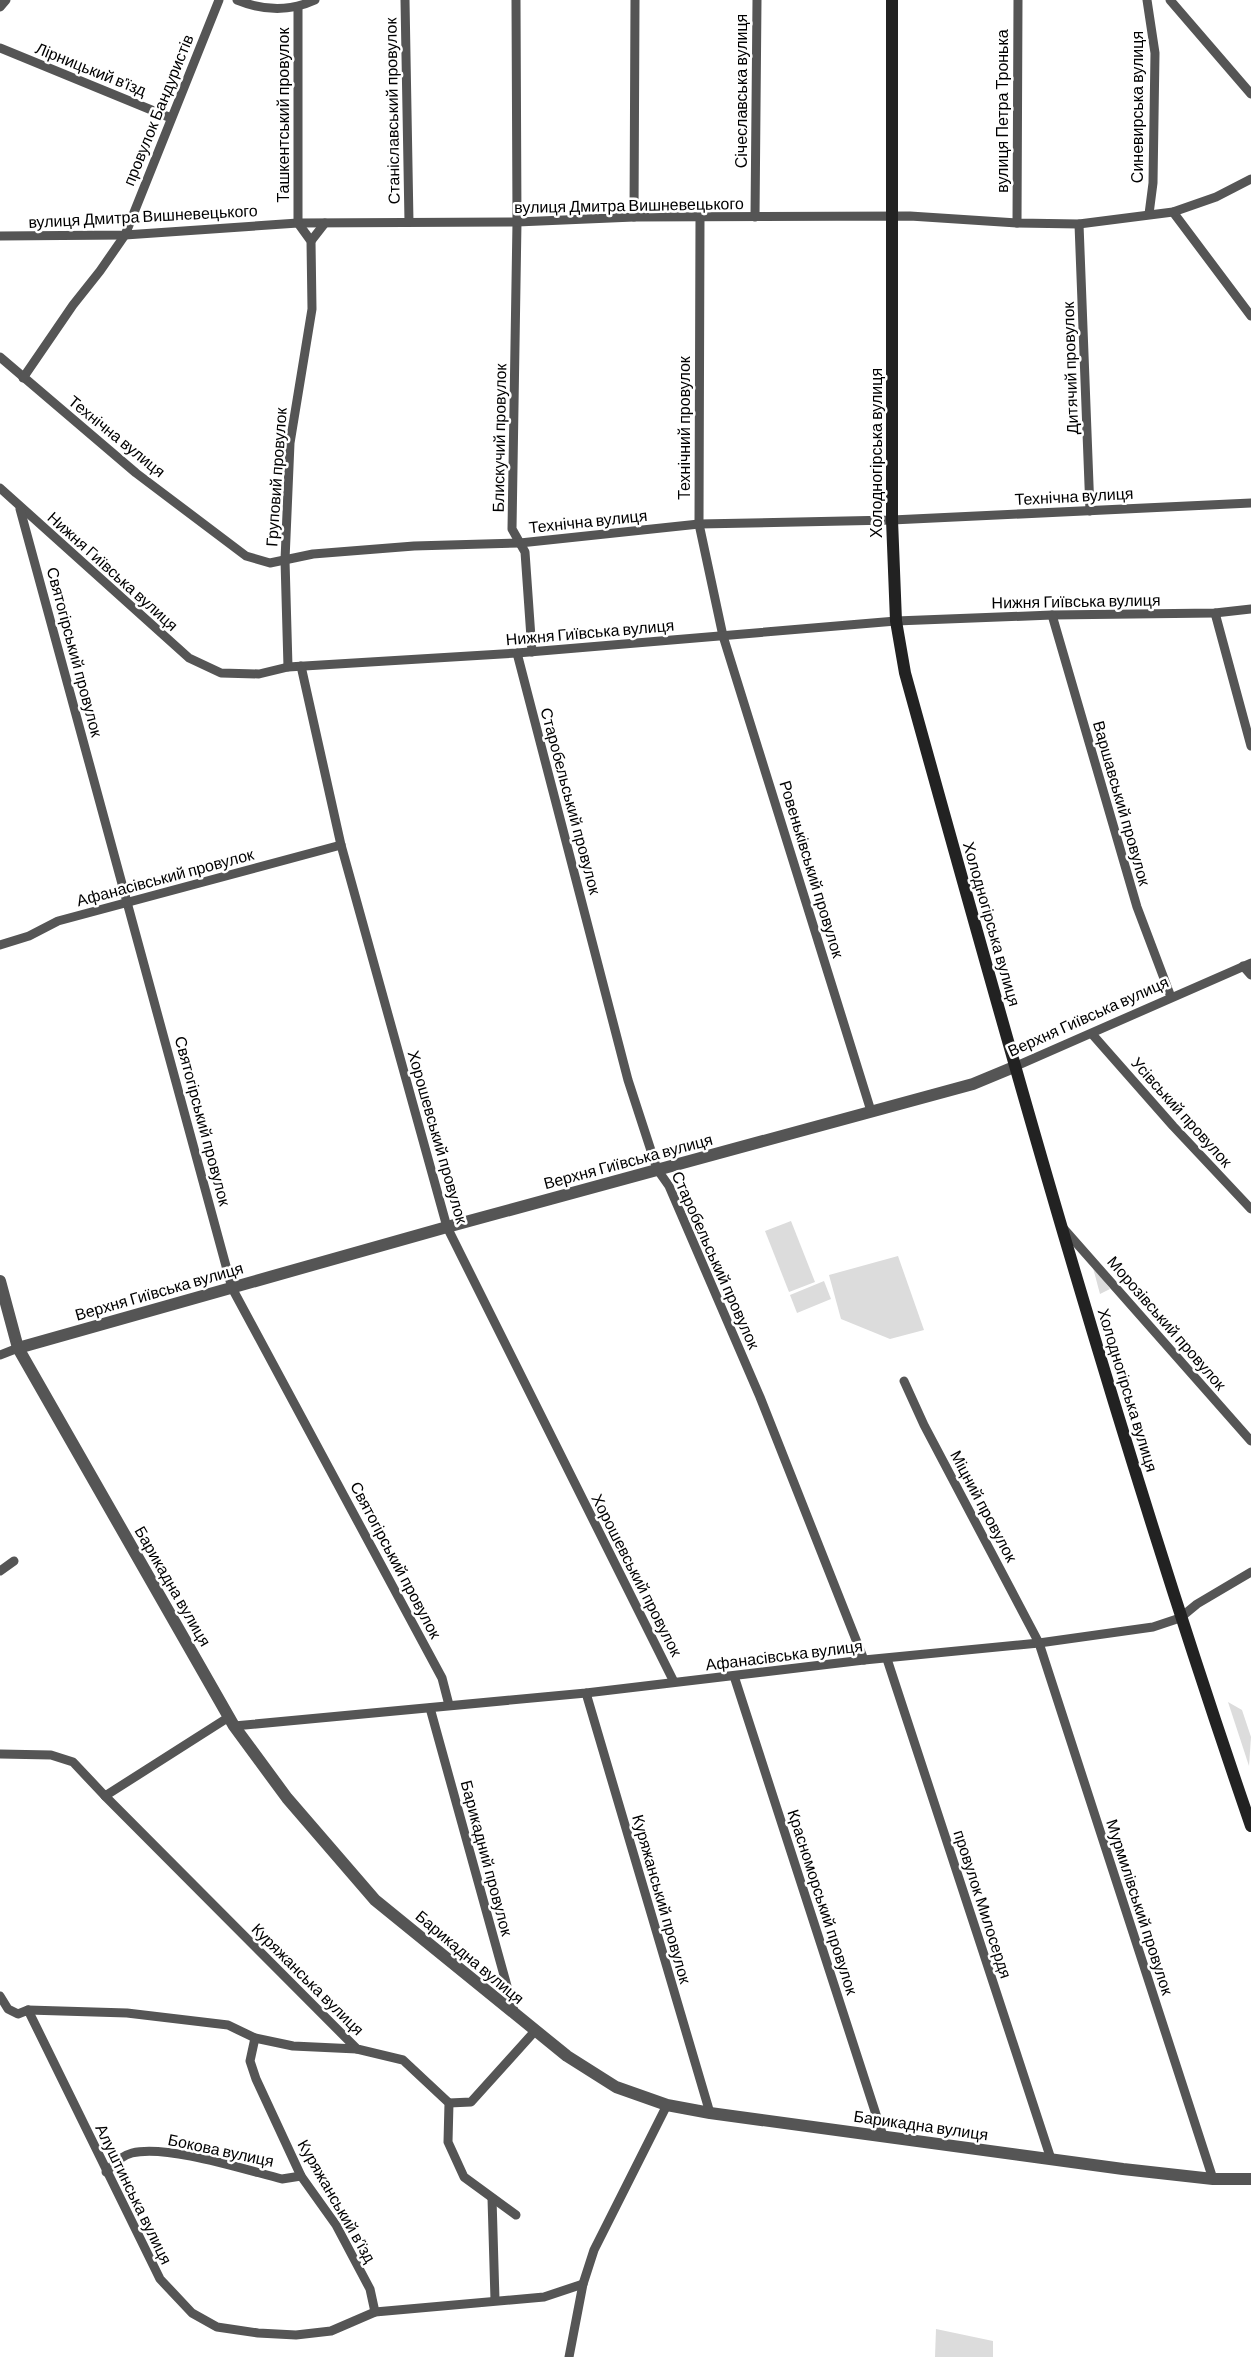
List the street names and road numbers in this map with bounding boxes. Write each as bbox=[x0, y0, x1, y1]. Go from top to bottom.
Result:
street label: Січеславська вулиця bbox=[731, 14, 750, 168]
street label: Станіславський провулок bbox=[380, 17, 403, 204]
street label: Ташкентський провулок bbox=[273, 27, 292, 202]
street label: вулиця Петра Тронька bbox=[992, 29, 1011, 193]
street label: провулок Бандуристів bbox=[118, 31, 197, 188]
street label: Синевирська вулиця bbox=[1127, 31, 1146, 183]
street label: Лірницький в'їзд bbox=[33, 38, 150, 100]
street label: вулиця Дмитра Вишневецького bbox=[514, 193, 744, 216]
street label: вулиця Дмитра Вишневецького bbox=[28, 200, 258, 231]
street label: Дитячий провулок bbox=[1058, 300, 1081, 435]
street label: Технічний провулок bbox=[674, 355, 693, 500]
street label: Блискучий провулок bbox=[488, 362, 509, 513]
street label: Холодногірська вулиця bbox=[866, 368, 885, 538]
street label: Технічна вулиця bbox=[65, 391, 170, 480]
street label: Груповий провулок bbox=[261, 406, 290, 547]
street label: Технічна вулиця bbox=[1014, 483, 1134, 508]
street label: Технічна вулиця bbox=[528, 505, 648, 536]
street label: Нижня Гиївська вулиця bbox=[44, 507, 183, 634]
street label: Святогірський провулок bbox=[44, 565, 108, 740]
street label: Нижня Гиївська вулиця bbox=[991, 590, 1161, 611]
street label: Нижня Гиївська вулиця bbox=[505, 615, 675, 648]
street label: Старобельський провулок bbox=[537, 705, 606, 897]
street label: Варшавський провулок bbox=[1090, 718, 1155, 888]
street label: Ровеньківський провулок bbox=[776, 778, 849, 961]
street label: Холодногірська вулиця bbox=[960, 839, 1025, 1008]
street label: Афанасівський провулок bbox=[74, 843, 256, 909]
street label: Верхня Гиївська вулиця bbox=[1004, 971, 1171, 1060]
street label: Святогірський провулок bbox=[172, 1034, 236, 1209]
street label: Хорошевський провулок bbox=[405, 1048, 473, 1227]
street label: Усівський провулок bbox=[1128, 1053, 1237, 1171]
street label: Верхня Гиївська вулиця bbox=[541, 1129, 714, 1192]
street label: Старобельський провулок bbox=[669, 1168, 765, 1353]
street label: Морозівський провулок bbox=[1104, 1252, 1231, 1394]
street label: Верхня Гиївська вулиця bbox=[73, 1257, 245, 1324]
street label: Холодногірська вулиця bbox=[1095, 1306, 1162, 1474]
street label: Міцний провулок bbox=[947, 1447, 1022, 1566]
street label: Святогірський провулок bbox=[347, 1478, 446, 1642]
street label: Хорошевський провулок bbox=[588, 1491, 687, 1660]
street label: Барикадна вулиця bbox=[131, 1522, 216, 1649]
street label: Афанасівська вулиця bbox=[704, 1635, 864, 1674]
street label: Барикадний провулок bbox=[458, 1778, 518, 1939]
street label: Красноморський провулок bbox=[785, 1807, 863, 1998]
street label: Куряжанський провулок bbox=[629, 1812, 696, 1987]
street label: Мурмилівський провулок bbox=[1103, 1817, 1178, 1998]
street label: провулок Милосердя bbox=[950, 1827, 1016, 1980]
street label: Барикадна вулиця bbox=[412, 1906, 528, 2007]
street label: Куряжанська вулиця bbox=[248, 1919, 368, 2039]
street label: Барикадна вулиця bbox=[853, 2106, 990, 2143]
street label: Алуштинська вулиця bbox=[92, 2121, 177, 2267]
street label: Бокова вулиця bbox=[166, 2129, 276, 2170]
street label: Куряжанський в’їзд bbox=[294, 2136, 381, 2266]

